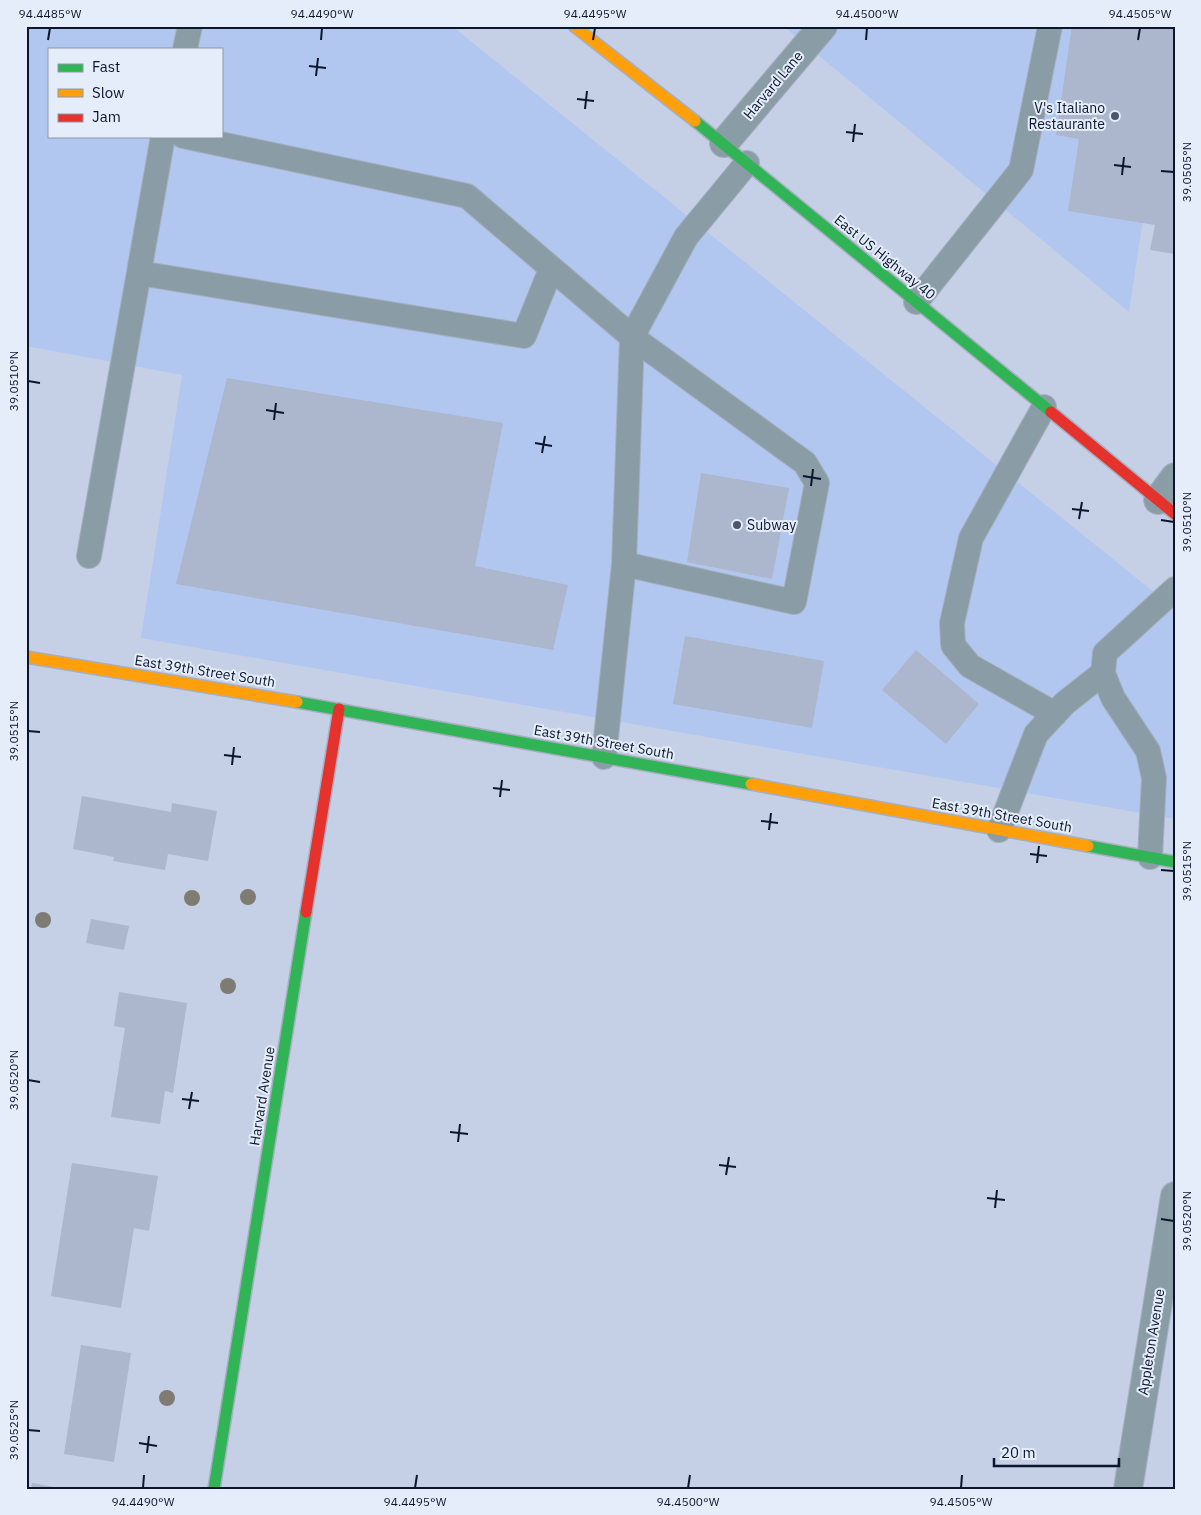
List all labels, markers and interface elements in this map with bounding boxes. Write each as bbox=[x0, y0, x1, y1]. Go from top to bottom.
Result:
text: 94.4485°W bbox=[19, 6, 82, 21]
text: 94.4490°W bbox=[291, 6, 354, 21]
text: 94.4495°W bbox=[564, 6, 627, 21]
text: 94.4500°W bbox=[836, 6, 899, 21]
text: 94.4505°W bbox=[1109, 6, 1172, 21]
street label: Harvard Lane bbox=[739, 47, 807, 123]
legend bbox=[48, 48, 222, 138]
text: Fast bbox=[92, 57, 120, 76]
text: Slow bbox=[92, 83, 125, 102]
place label: V's Italiano Restaurante bbox=[1028, 99, 1105, 133]
text: Jam bbox=[92, 107, 121, 126]
marker: V's Italiano Restaurante bbox=[1109, 110, 1121, 122]
text: 39.0505°N bbox=[1179, 142, 1194, 202]
street label: East US Highway 40 bbox=[831, 211, 939, 303]
text: 39.0510°N bbox=[6, 351, 21, 411]
text: 39.0510°N bbox=[1179, 492, 1194, 552]
place label: Subway bbox=[747, 516, 796, 534]
marker: Subway bbox=[731, 519, 743, 531]
street label: East 39th Street South bbox=[133, 651, 277, 691]
text: 39.0515°N bbox=[6, 701, 21, 761]
street label: East 39th Street South bbox=[532, 721, 676, 763]
street label: East 39th Street South bbox=[930, 794, 1074, 836]
text: 39.0515°N bbox=[1179, 841, 1194, 901]
street label: Harvard Avenue bbox=[245, 1045, 279, 1147]
text: 39.0520°N bbox=[6, 1050, 21, 1110]
text: 39.0520°N bbox=[1179, 1191, 1194, 1251]
street label: Appleton Avenue bbox=[1134, 1287, 1168, 1396]
text: 39.0525°N bbox=[6, 1400, 21, 1460]
scale bar bbox=[994, 1435, 1118, 1467]
text: 20 m bbox=[1001, 1443, 1036, 1462]
text: 94.4490°W bbox=[112, 1494, 175, 1509]
text: 94.4495°W bbox=[384, 1494, 447, 1509]
text: 94.4500°W bbox=[657, 1494, 720, 1509]
text: 94.4505°W bbox=[930, 1494, 993, 1509]

